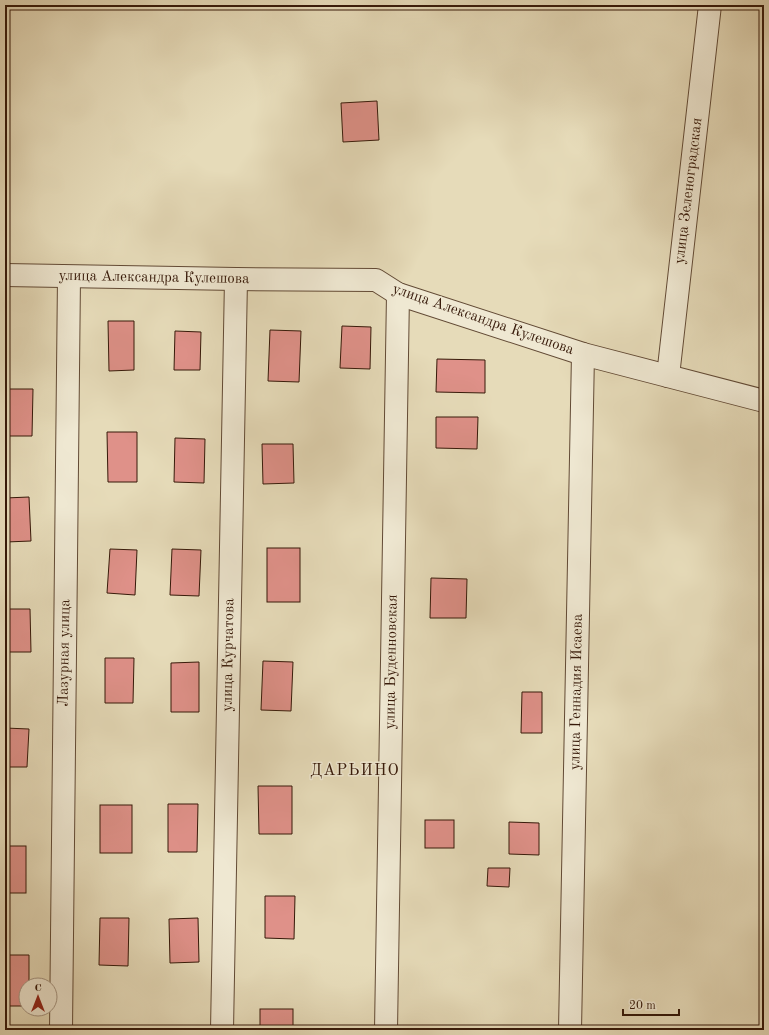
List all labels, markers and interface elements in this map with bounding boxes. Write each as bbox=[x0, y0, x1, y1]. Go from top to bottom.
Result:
street label: улица Зеленоградская bbox=[673, 117, 705, 265]
street label: улица Александра Кулешова bbox=[58, 269, 250, 287]
street label: улица Александра Кулешова bbox=[390, 282, 576, 358]
street label: улица Буденновская bbox=[383, 594, 401, 730]
street label: улица Курчатова bbox=[221, 598, 237, 712]
street label: Лазурная улица bbox=[57, 599, 73, 707]
street label: улица Геннадия Исаева bbox=[568, 613, 586, 770]
district label: ДАРЬИНО bbox=[310, 763, 400, 779]
north arrow bbox=[18, 977, 58, 1017]
text: С bbox=[34, 983, 42, 994]
scale bar bbox=[623, 991, 679, 1017]
text: 20 m bbox=[629, 1000, 656, 1012]

